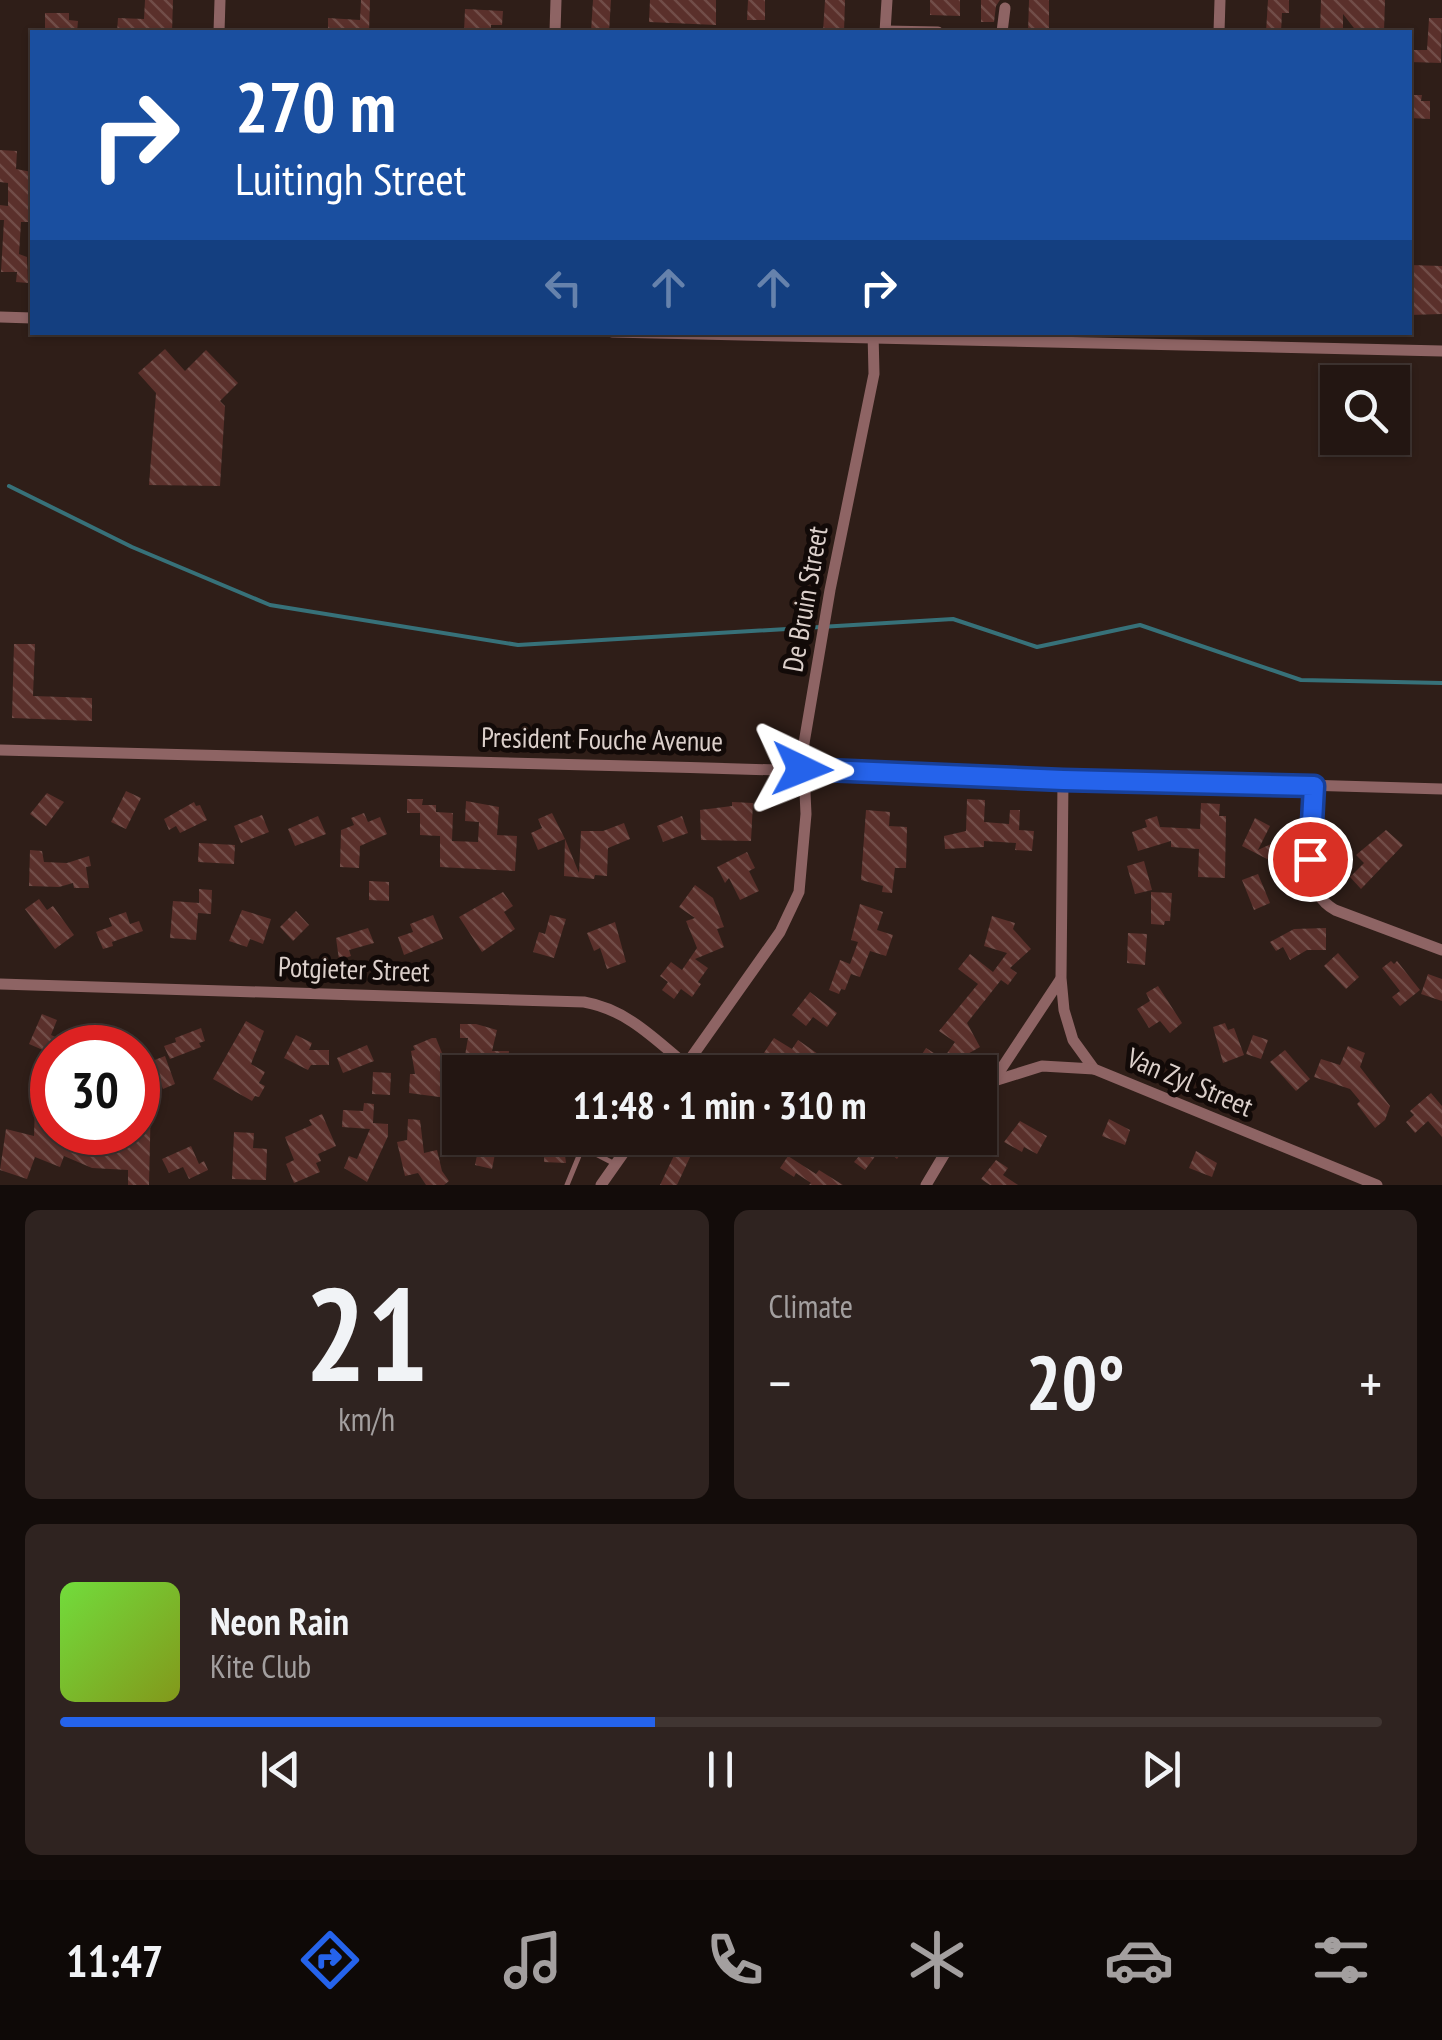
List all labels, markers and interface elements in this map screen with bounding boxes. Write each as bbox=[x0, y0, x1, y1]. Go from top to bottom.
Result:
text: 270 m bbox=[235, 61, 396, 151]
icon: right bbox=[70, 70, 200, 200]
text: Luitingh Street bbox=[235, 149, 466, 207]
icon: left bbox=[536, 260, 591, 315]
icon: ahead bbox=[641, 260, 696, 315]
icon: ahead bbox=[746, 260, 801, 315]
icon: right bbox=[851, 260, 906, 315]
map controls bbox=[1320, 365, 1410, 455]
button: search bbox=[1320, 365, 1410, 455]
street label: De Bruin Street bbox=[773, 523, 836, 675]
position arrow bbox=[750, 717, 854, 821]
street label: President Fouche Avenue bbox=[481, 718, 723, 759]
pin bbox=[1268, 817, 1353, 902]
icon: arrive bbox=[1283, 832, 1338, 887]
street label: Potgieter Street bbox=[278, 947, 431, 990]
speed limit sign: 30 bbox=[30, 1025, 160, 1155]
street label: Van Zyl Street bbox=[1121, 1038, 1259, 1125]
text: 11:48 · 1 min · 310 m bbox=[573, 1080, 866, 1129]
text: 21 bbox=[305, 1249, 429, 1417]
text: Climate bbox=[769, 1285, 853, 1327]
text: 20° bbox=[1026, 1334, 1125, 1431]
text: − bbox=[769, 1347, 791, 1418]
text: + bbox=[1359, 1347, 1382, 1418]
text: km/h bbox=[338, 1398, 395, 1440]
text: Neon Rain bbox=[210, 1596, 349, 1645]
text: Kite Club bbox=[210, 1645, 311, 1687]
icon: previous bbox=[253, 1742, 308, 1797]
icon: pause bbox=[693, 1742, 748, 1797]
icon: next bbox=[1134, 1742, 1189, 1797]
icon: directions bbox=[295, 1925, 365, 1995]
icon: music bbox=[498, 1925, 568, 1995]
icon: phone bbox=[700, 1925, 770, 1995]
icon: climate bbox=[902, 1925, 972, 1995]
icon: car bbox=[1104, 1925, 1174, 1995]
icon: filters bbox=[1306, 1925, 1376, 1995]
text: 11:47 bbox=[66, 1931, 163, 1989]

